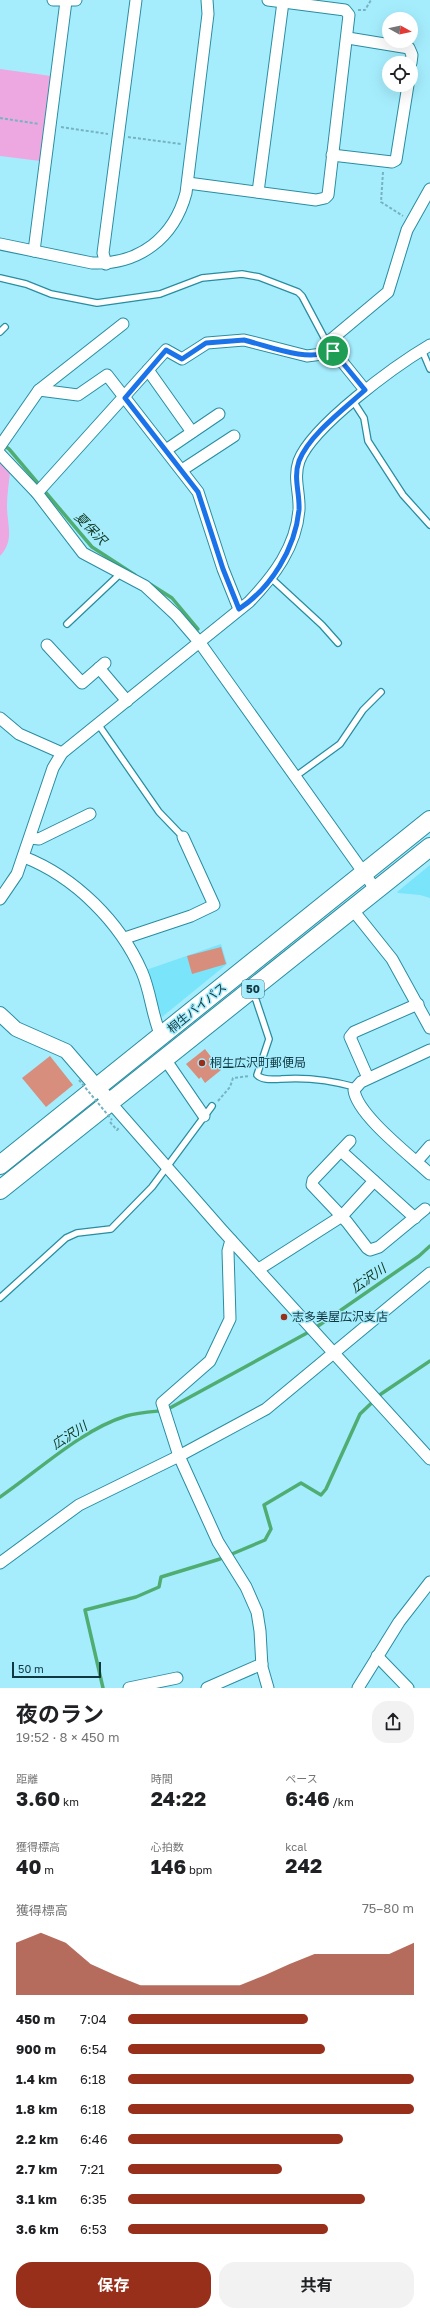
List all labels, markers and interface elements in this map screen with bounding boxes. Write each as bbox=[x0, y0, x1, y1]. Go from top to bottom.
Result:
north arrow bbox=[382, 12, 418, 48]
map controls bbox=[382, 12, 418, 92]
button: locate bbox=[382, 56, 418, 92]
pin bbox=[316, 334, 350, 368]
icon: arrive bbox=[322, 340, 344, 362]
water label: 夏保沢 bbox=[72, 508, 112, 549]
street label: 桐生バイパス bbox=[164, 979, 229, 1036]
road number: 50 bbox=[242, 980, 264, 998]
place label: 桐生広沢町郵便局 bbox=[210, 1055, 306, 1070]
marker: 桐生広沢町郵便局 bbox=[197, 1058, 207, 1068]
water label: 広沢川 bbox=[347, 1259, 390, 1296]
place label: 志多美屋広沢支店 bbox=[292, 1309, 388, 1324]
marker: 志多美屋広沢支店 bbox=[279, 1312, 289, 1322]
water label: 広沢川 bbox=[48, 1417, 91, 1452]
scale bar bbox=[12, 1660, 101, 1679]
text: 50 m bbox=[18, 1662, 44, 1675]
text: 夜のラン bbox=[16, 1700, 104, 1727]
button: share bbox=[372, 1701, 414, 1743]
text: 19:52 · 8 × 450 m bbox=[16, 1729, 119, 1745]
text: 距離 bbox=[16, 1772, 38, 1785]
text: 時間 bbox=[151, 1772, 173, 1785]
text: ペース bbox=[285, 1772, 318, 1785]
text: 3.60 bbox=[16, 1786, 60, 1810]
text: 24:22 bbox=[151, 1786, 206, 1810]
text: 6:46 bbox=[285, 1786, 330, 1810]
text: km bbox=[60, 1795, 79, 1808]
text: /km bbox=[330, 1795, 354, 1808]
text: 獲得標高 bbox=[16, 1840, 60, 1853]
text: 心拍数 bbox=[151, 1840, 184, 1853]
text: kcal bbox=[285, 1840, 307, 1853]
text: 242 bbox=[285, 1853, 322, 1877]
text: 40 bbox=[16, 1854, 42, 1878]
text: 146 bbox=[151, 1854, 186, 1878]
text: m bbox=[42, 1863, 54, 1876]
text: bpm bbox=[186, 1863, 212, 1876]
text: 75–80 m bbox=[362, 1900, 414, 1916]
text: 獲得標高 bbox=[16, 1902, 68, 1918]
text: 450 m bbox=[16, 2011, 55, 2027]
text: 7:04 bbox=[80, 2011, 107, 2027]
text: 900 m bbox=[16, 2041, 56, 2057]
text: 6:54 bbox=[80, 2041, 107, 2057]
text: 1.4 km bbox=[16, 2071, 57, 2087]
text: 6:18 bbox=[80, 2071, 106, 2087]
text: 1.8 km bbox=[16, 2101, 57, 2117]
text: 6:18 bbox=[80, 2101, 106, 2117]
text: 2.2 km bbox=[16, 2131, 58, 2147]
text: 6:46 bbox=[80, 2131, 108, 2147]
text: 2.7 km bbox=[16, 2161, 57, 2177]
text: 7:21 bbox=[80, 2161, 105, 2177]
text: 3.1 km bbox=[16, 2191, 57, 2207]
text: 6:35 bbox=[80, 2191, 107, 2207]
text: 3.6 km bbox=[16, 2221, 59, 2237]
text: 6:53 bbox=[80, 2221, 107, 2237]
button: 保存 bbox=[16, 2262, 211, 2308]
button: 共有 bbox=[219, 2262, 414, 2308]

